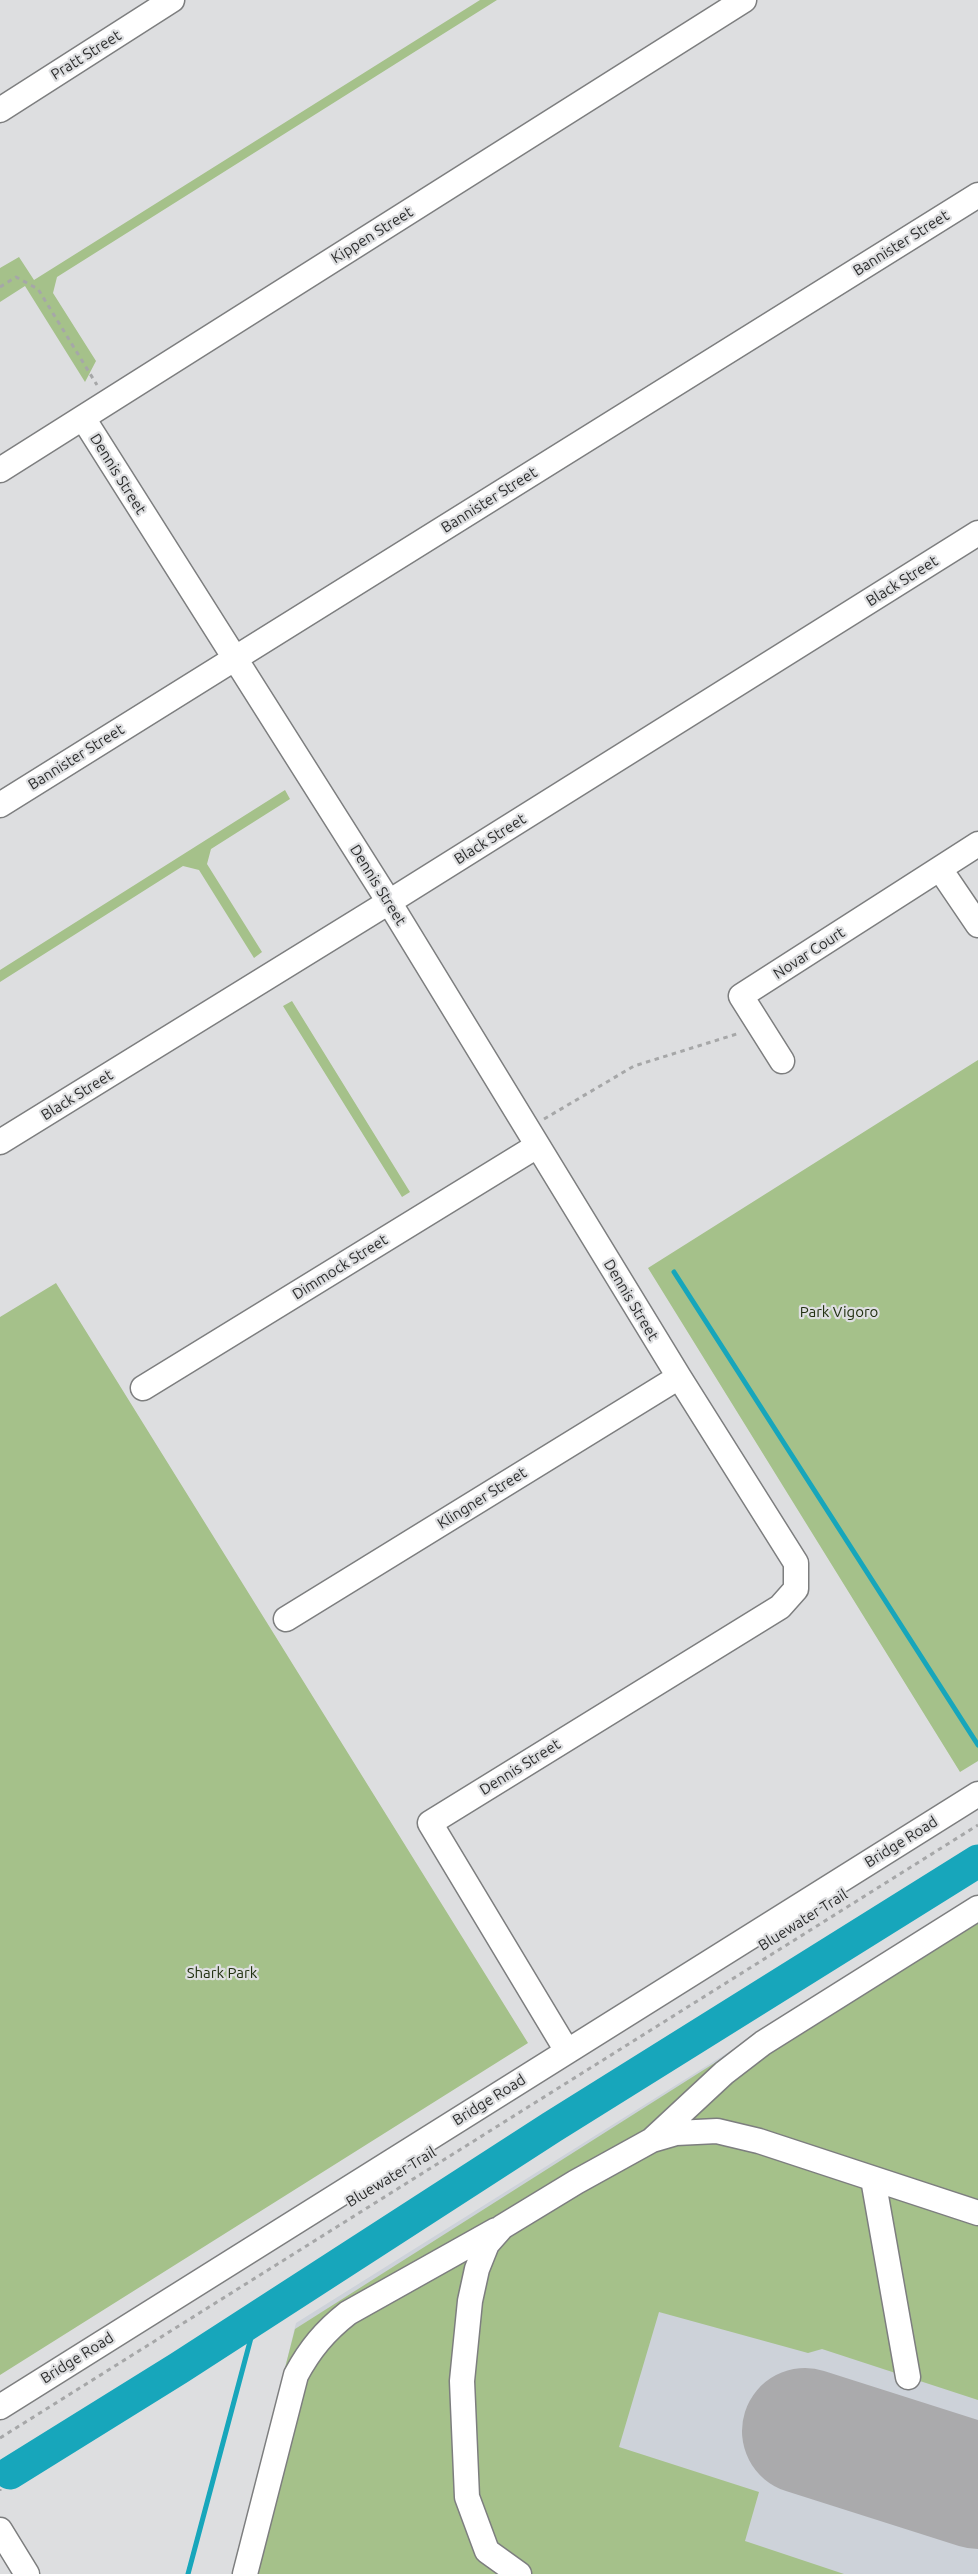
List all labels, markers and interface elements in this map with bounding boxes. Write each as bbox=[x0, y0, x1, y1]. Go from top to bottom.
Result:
street label: Pratt Street bbox=[48, 26, 124, 84]
street label: Kippen Street bbox=[328, 203, 416, 267]
street label: Bannister Street bbox=[850, 206, 952, 280]
street label: Dennis Street bbox=[86, 430, 150, 518]
street label: Bannister Street bbox=[438, 463, 540, 537]
street label: Black Street bbox=[863, 552, 941, 610]
street label: Bannister Street bbox=[25, 720, 127, 794]
street label: Black Street bbox=[451, 810, 529, 868]
street label: Dennis Street bbox=[346, 841, 410, 929]
street label: Novar Court bbox=[770, 923, 848, 983]
street label: Black Street bbox=[38, 1066, 116, 1124]
street label: Dimmock Street bbox=[289, 1231, 391, 1303]
street label: Dennis Street bbox=[600, 1256, 662, 1344]
park label: Park Vigoro bbox=[800, 1303, 878, 1321]
street label: Klingner Street bbox=[434, 1463, 530, 1533]
street label: Dennis Street bbox=[476, 1735, 564, 1799]
street label: Bridge Road bbox=[861, 1812, 941, 1872]
street label: Bluewater Trail bbox=[755, 1885, 851, 1955]
park label: Shark Park bbox=[187, 1964, 257, 1982]
street label: Bridge Road bbox=[449, 2070, 529, 2130]
street label: Bluewater Trail bbox=[343, 2143, 439, 2211]
street label: Bridge Road bbox=[37, 2328, 117, 2388]

